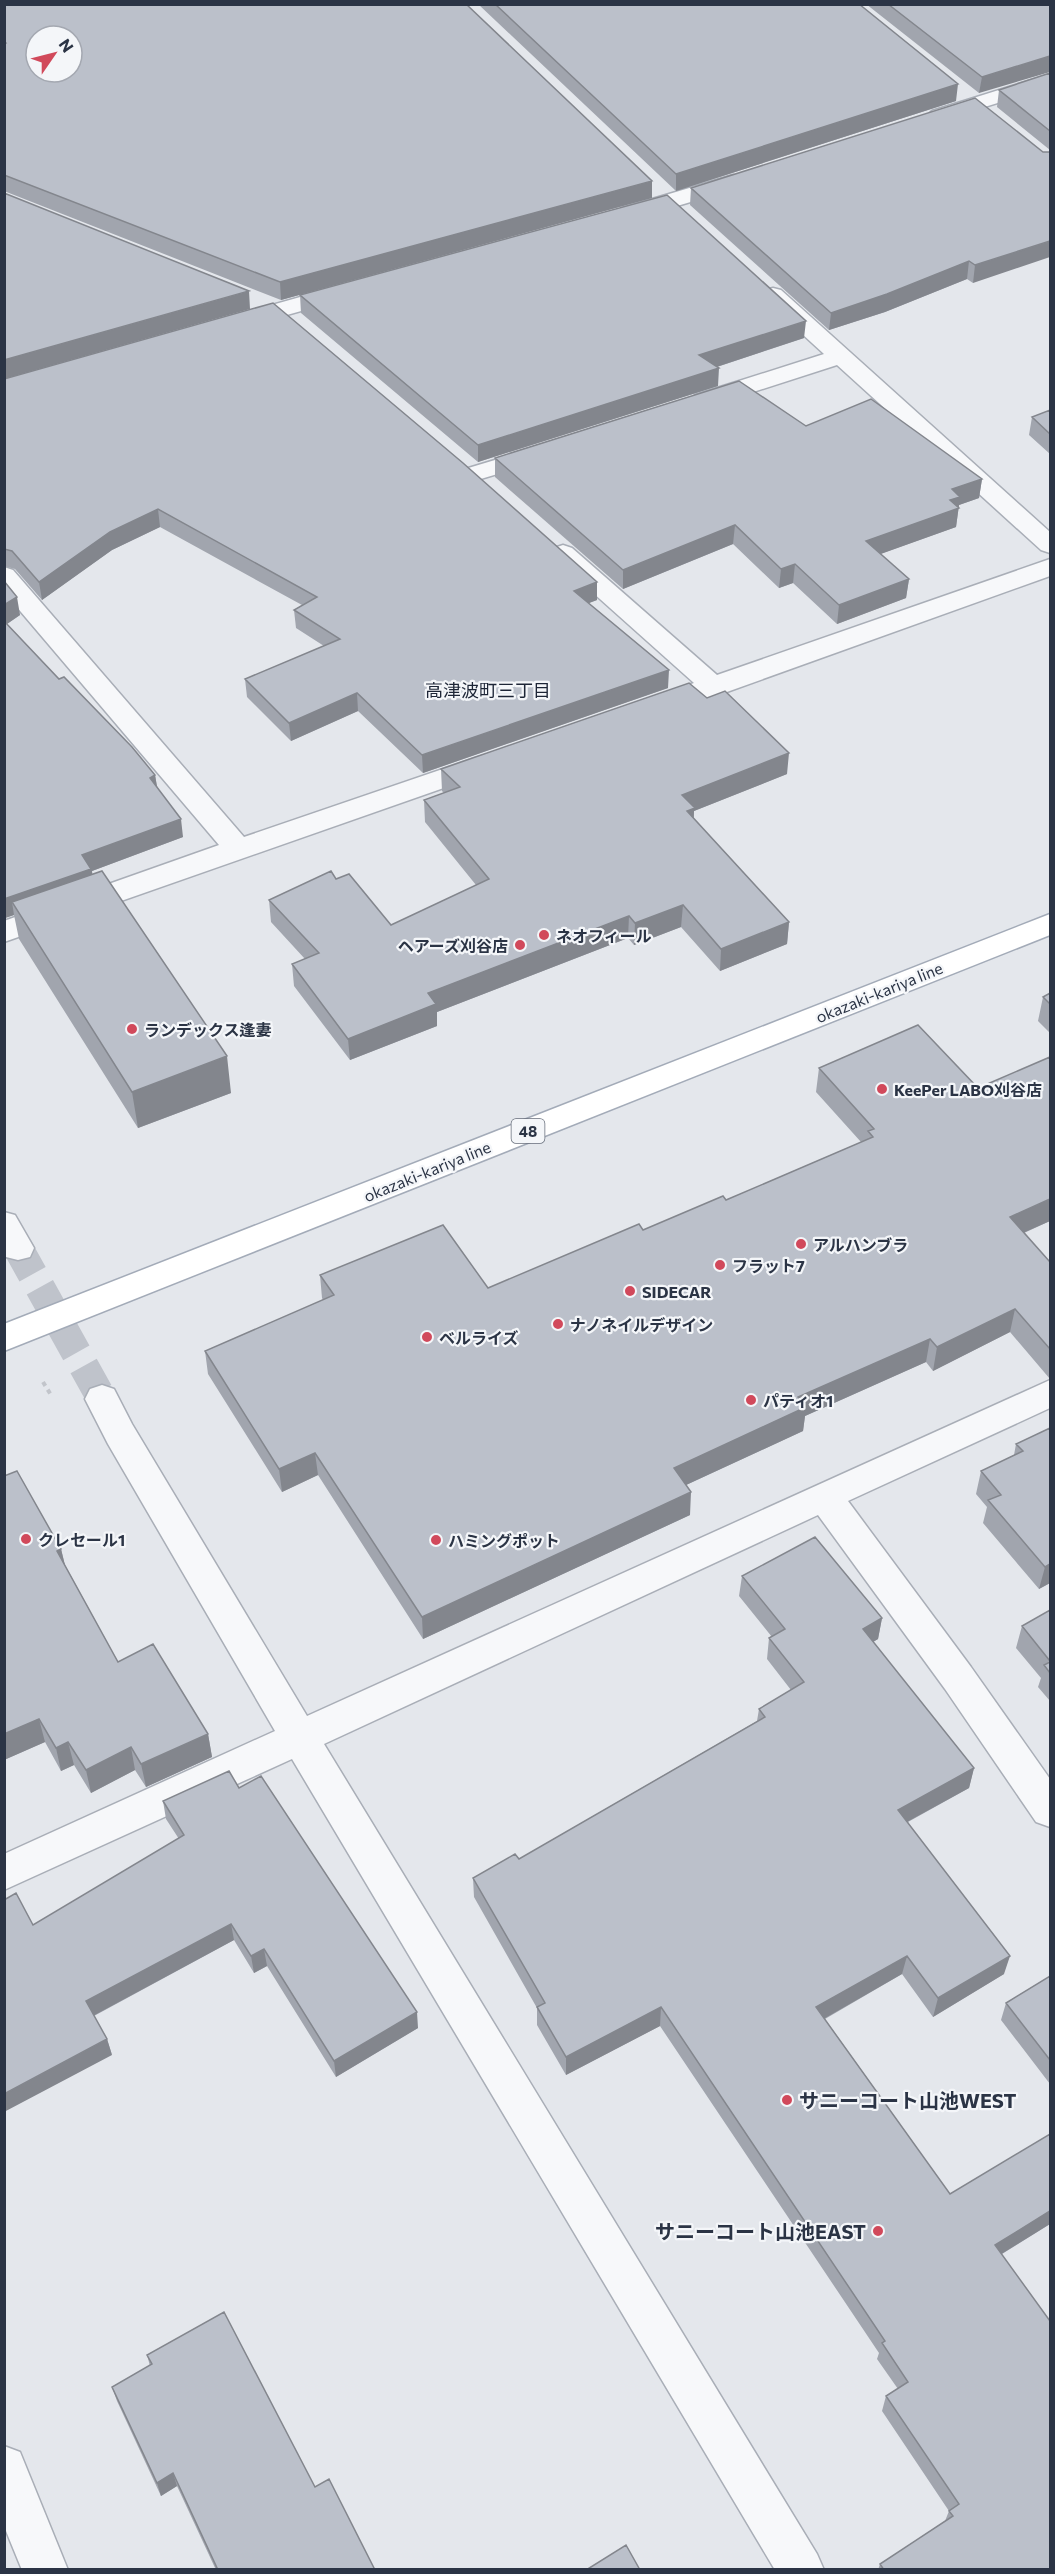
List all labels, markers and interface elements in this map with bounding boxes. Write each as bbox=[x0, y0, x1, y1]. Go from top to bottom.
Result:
north arrow bbox=[24, 24, 84, 84]
text: N bbox=[55, 35, 78, 55]
district label: 高津波町三丁目 bbox=[425, 679, 551, 701]
place label: ネオフィール bbox=[556, 926, 652, 945]
marker: ネオフィール bbox=[537, 928, 551, 942]
place label: ヘアーズ刈谷店 bbox=[398, 936, 508, 955]
marker: ヘアーズ刈谷店 bbox=[513, 938, 527, 952]
street label: okazaki-kariya line bbox=[813, 958, 945, 1026]
place label: ランデックス逢妻 bbox=[144, 1020, 272, 1039]
marker: ランデックス逢妻 bbox=[125, 1022, 139, 1036]
place label: KeePer LABO刈谷店 bbox=[894, 1080, 1042, 1099]
marker: KeePer LABO刈谷店 bbox=[875, 1082, 889, 1096]
road number: 48 bbox=[512, 1119, 544, 1143]
street label: okazaki-kariya line bbox=[361, 1137, 493, 1205]
place label: アルハンブラ bbox=[813, 1235, 908, 1254]
marker: アルハンブラ bbox=[794, 1237, 808, 1251]
place label: フラット7 bbox=[732, 1256, 805, 1275]
marker: フラット7 bbox=[713, 1258, 727, 1272]
place label: SIDECAR bbox=[642, 1282, 711, 1301]
marker: SIDECAR bbox=[623, 1284, 637, 1298]
place label: ナノネイルデザイン bbox=[570, 1315, 713, 1334]
marker: ナノネイルデザイン bbox=[551, 1317, 565, 1331]
place label: ベルライズ bbox=[439, 1328, 519, 1347]
marker: ベルライズ bbox=[420, 1330, 434, 1344]
place label: パティオ1 bbox=[763, 1391, 833, 1410]
marker: パティオ1 bbox=[744, 1393, 758, 1407]
place label: クレセール1 bbox=[38, 1530, 125, 1549]
place label: ハミングポット bbox=[448, 1531, 560, 1550]
marker: クレセール1 bbox=[19, 1532, 33, 1546]
marker: ハミングポット bbox=[429, 1533, 443, 1547]
place label: サニーコート山池WEST bbox=[799, 2088, 1017, 2112]
marker: サニーコート山池WEST bbox=[780, 2093, 794, 2107]
place label: サニーコート山池EAST bbox=[655, 2219, 866, 2243]
marker: サニーコート山池EAST bbox=[871, 2224, 885, 2238]

